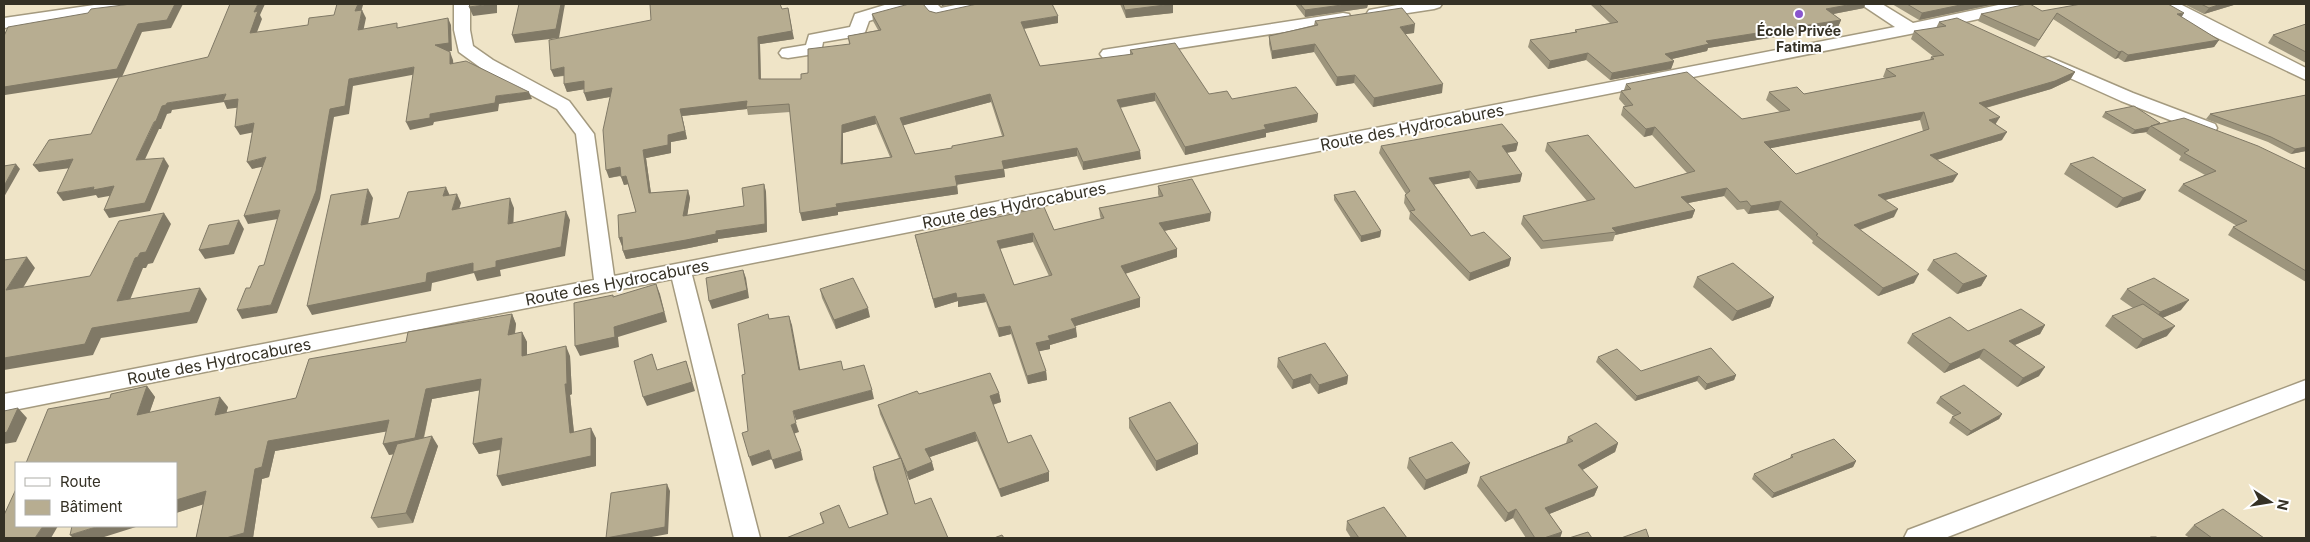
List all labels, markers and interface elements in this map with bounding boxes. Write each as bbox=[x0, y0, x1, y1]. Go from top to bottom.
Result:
marker: École Privée Fatima bbox=[1793, 8, 1805, 20]
place label: École Privée Fatima bbox=[1757, 21, 1841, 55]
street label: Route des Hydrocabures bbox=[1318, 99, 1506, 155]
street label: Route des Hydrocabures bbox=[920, 177, 1108, 233]
street label: Route des Hydrocabures bbox=[523, 254, 711, 310]
street label: Route des Hydrocabures bbox=[125, 333, 313, 389]
legend bbox=[15, 462, 178, 527]
text: Route bbox=[60, 472, 101, 491]
north arrow bbox=[2245, 477, 2295, 527]
text: Bâtiment bbox=[60, 497, 123, 516]
text: N bbox=[2274, 498, 2293, 512]

